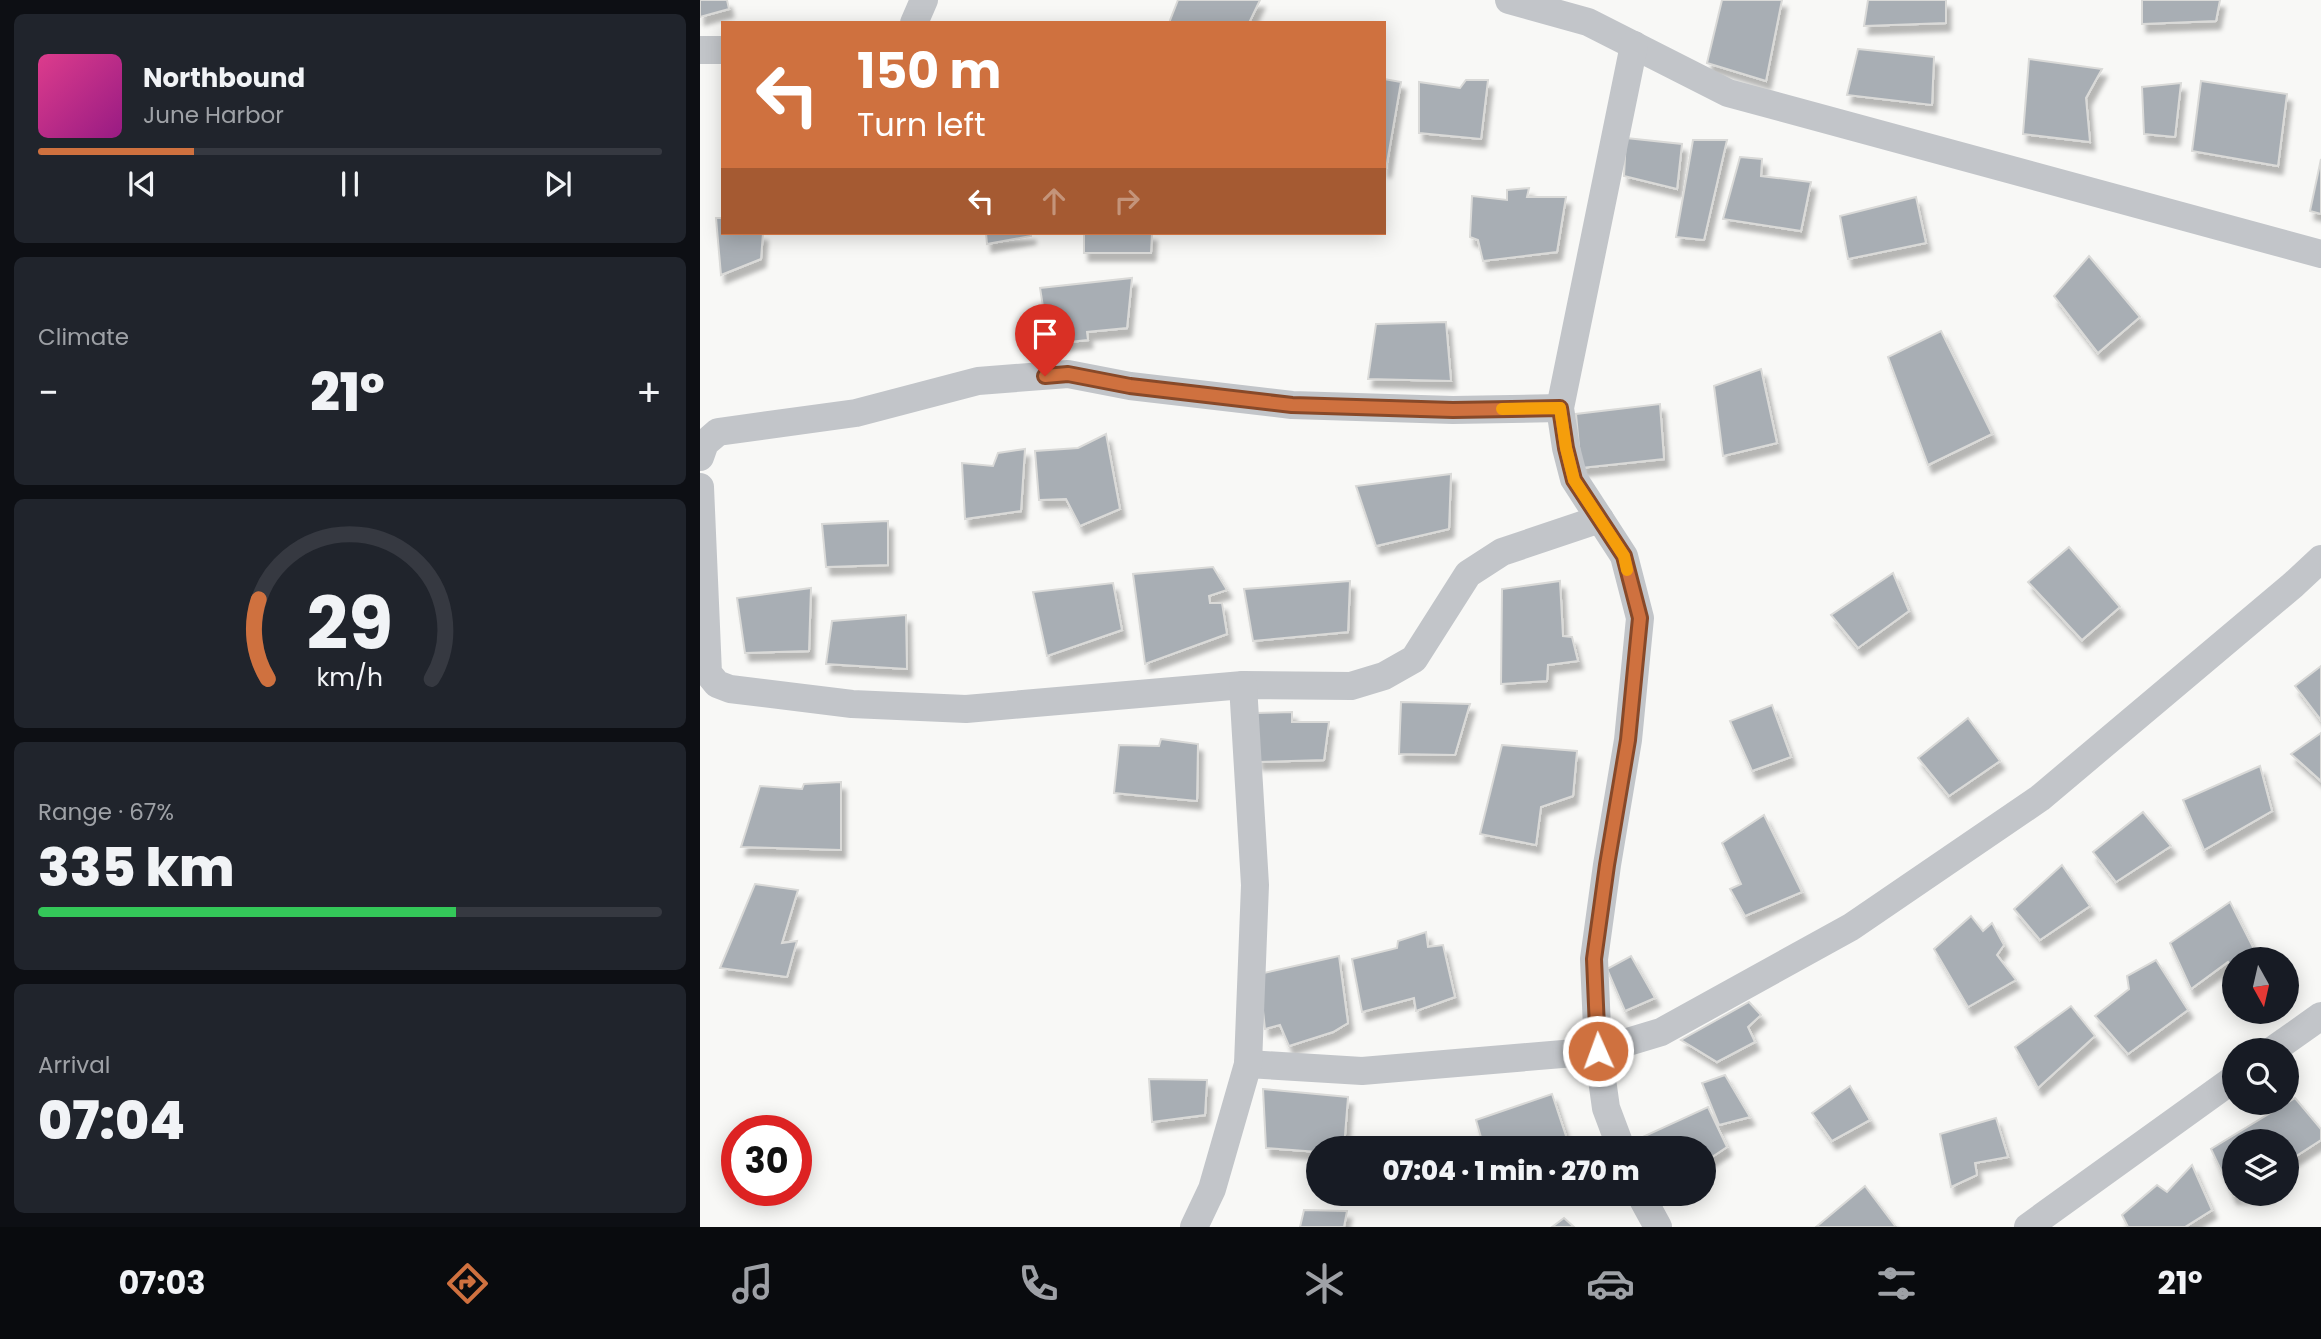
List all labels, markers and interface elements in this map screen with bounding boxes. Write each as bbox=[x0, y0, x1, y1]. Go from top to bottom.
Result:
text: 150 m bbox=[857, 37, 1002, 105]
icon: left bbox=[742, 49, 833, 140]
text: Northbound bbox=[143, 60, 305, 96]
text: June Harbor bbox=[143, 99, 284, 131]
text: Turn left bbox=[857, 102, 986, 147]
icon: previous bbox=[123, 165, 161, 203]
icon: pause bbox=[331, 165, 369, 203]
icon: next bbox=[539, 165, 577, 203]
icon: left bbox=[962, 182, 1000, 220]
icon: ahead bbox=[1035, 182, 1073, 220]
icon: right bbox=[1108, 182, 1146, 220]
pin bbox=[1015, 304, 1075, 376]
icon: arrive bbox=[1026, 315, 1064, 353]
text: Climate bbox=[38, 321, 129, 353]
text: 21° bbox=[310, 356, 385, 429]
text: − bbox=[38, 366, 59, 419]
text: + bbox=[636, 366, 662, 419]
text: 29 bbox=[307, 574, 393, 675]
text: km/h bbox=[317, 660, 383, 695]
text: Range · 67% bbox=[38, 796, 174, 828]
text: 335 km bbox=[38, 831, 235, 904]
north arrow bbox=[2222, 947, 2300, 1024]
map controls bbox=[2222, 947, 2299, 1206]
position arrow bbox=[1561, 1014, 1635, 1088]
button: search bbox=[2222, 1038, 2299, 1115]
text: Arrival bbox=[38, 1049, 110, 1081]
text: 07:04 bbox=[38, 1084, 185, 1157]
speed limit sign: 30 bbox=[721, 1115, 812, 1206]
button: layers bbox=[2222, 1129, 2299, 1206]
text: 07:04 · 1 min · 270 m bbox=[1382, 1153, 1640, 1189]
icon: directions bbox=[443, 1259, 492, 1308]
icon: music bbox=[728, 1259, 777, 1308]
icon: phone bbox=[1014, 1259, 1063, 1308]
icon: climate bbox=[1300, 1259, 1349, 1308]
icon: car bbox=[1586, 1259, 1635, 1308]
icon: filters bbox=[1872, 1259, 1921, 1308]
text: 07:03 bbox=[118, 1260, 206, 1305]
text: 21° bbox=[2157, 1260, 2203, 1305]

